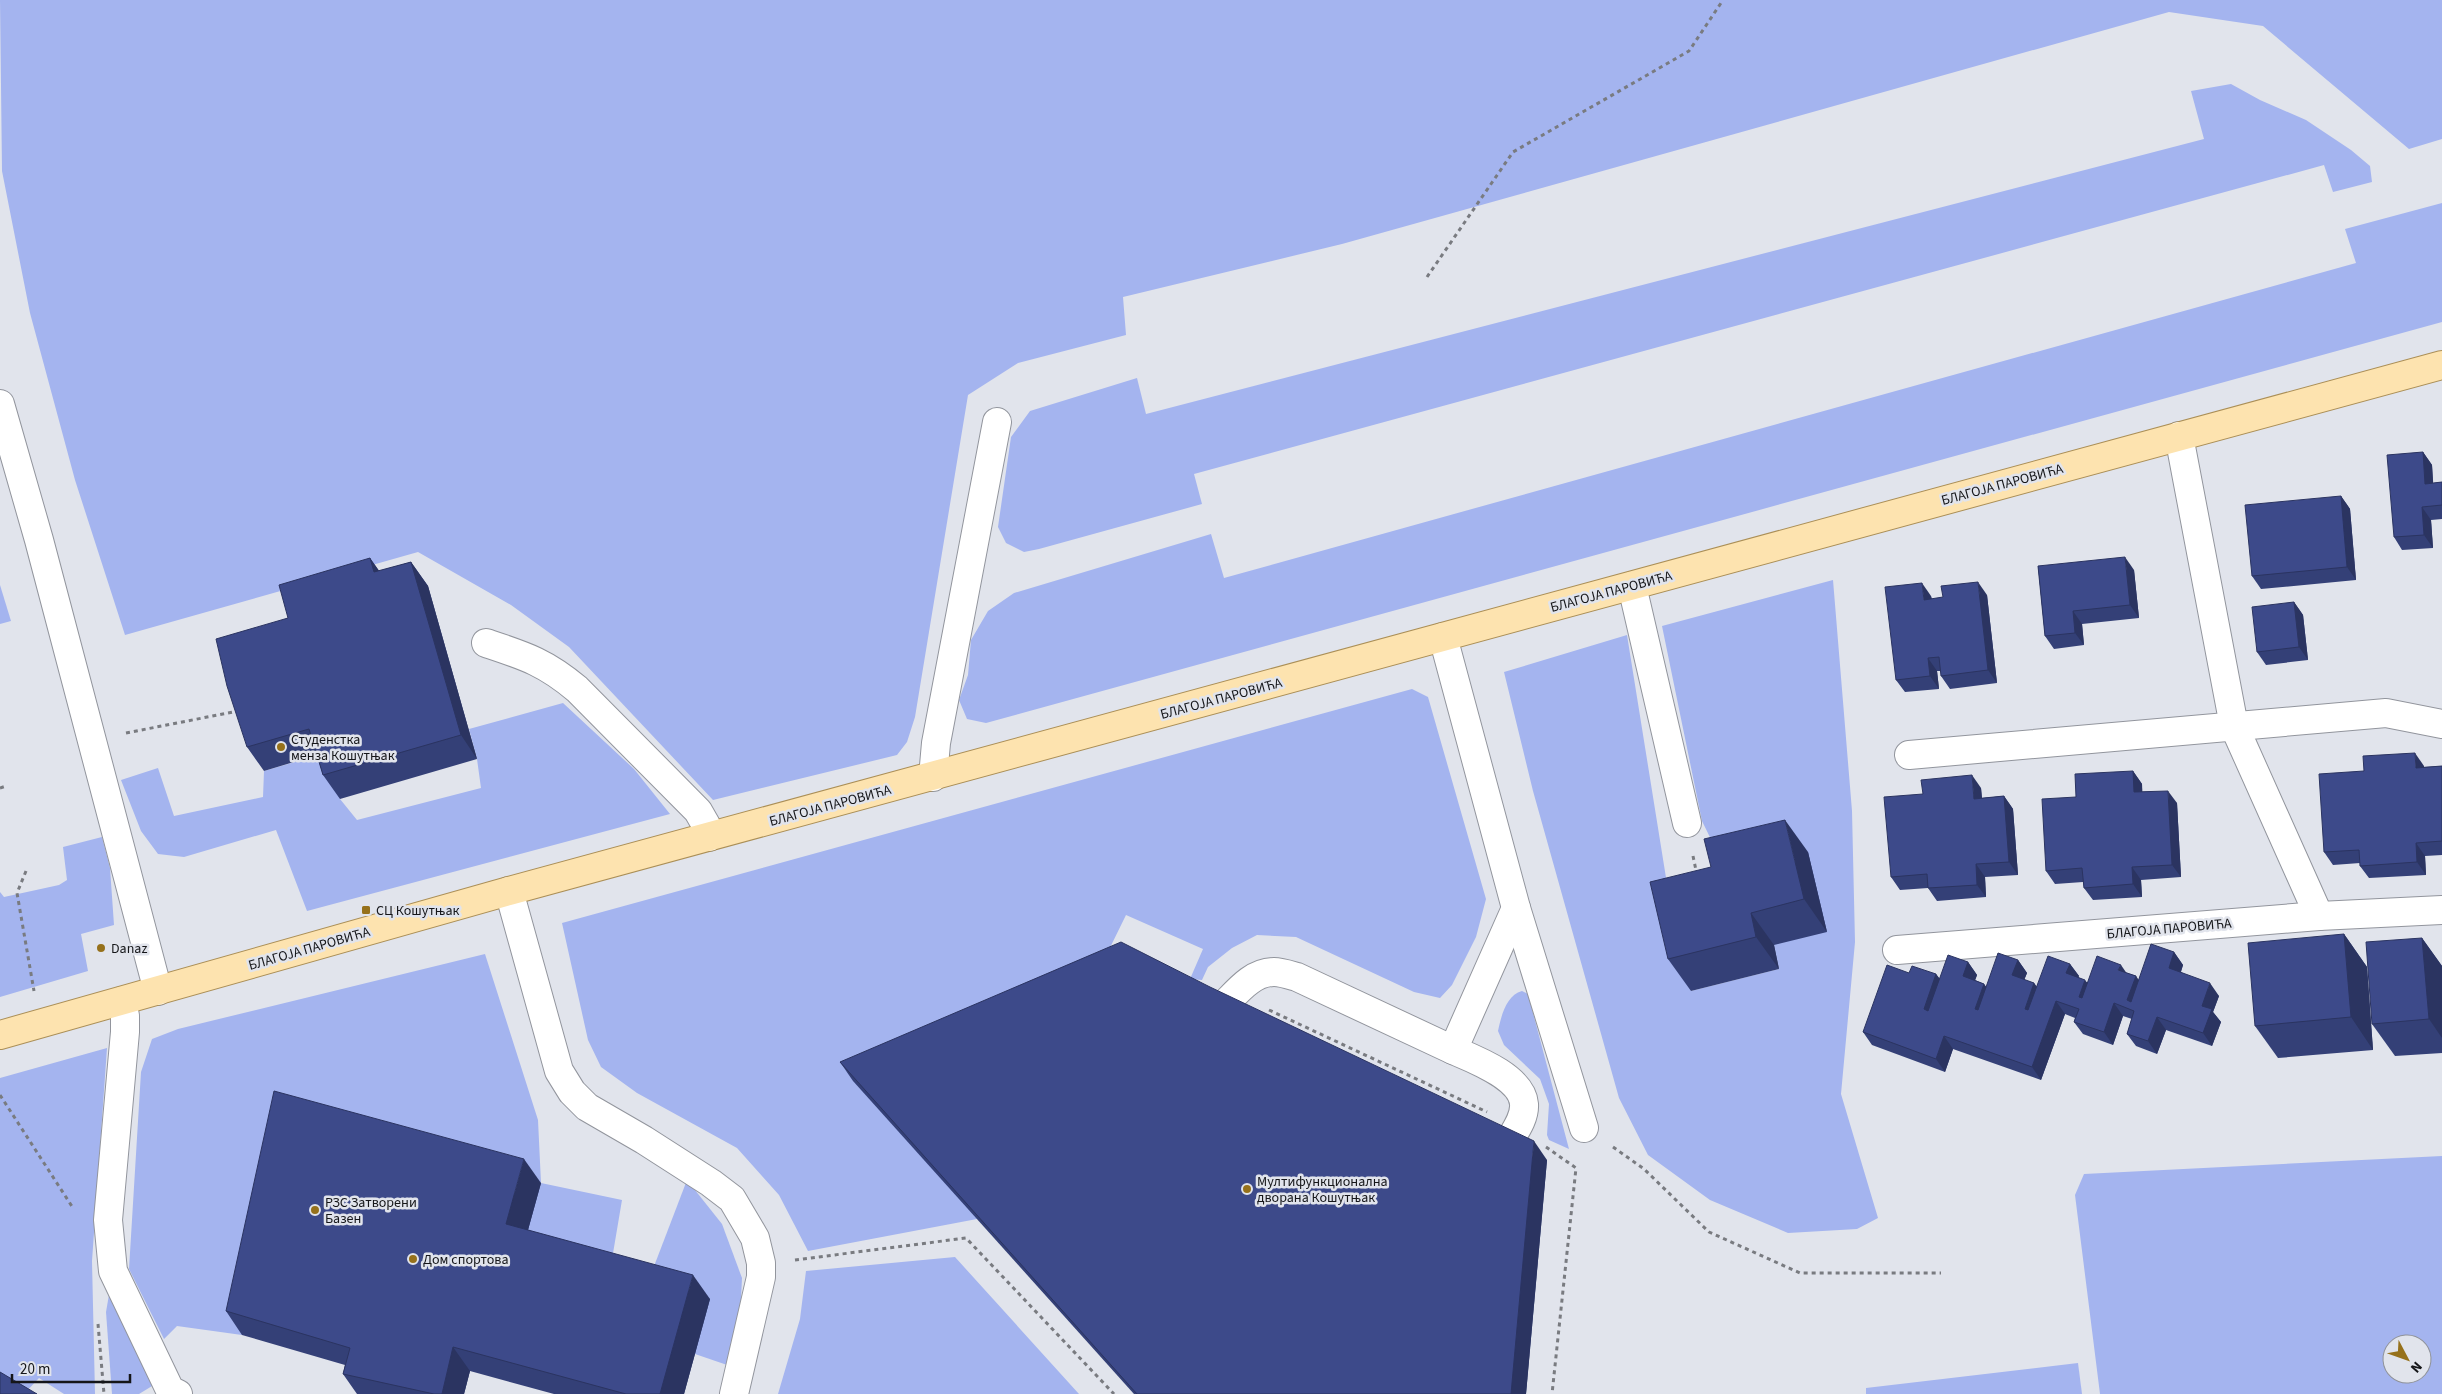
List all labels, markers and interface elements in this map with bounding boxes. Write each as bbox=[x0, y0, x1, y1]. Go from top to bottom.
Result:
street label: БЛАГОЈА ПАРОВИЋА bbox=[1939, 459, 2066, 511]
street label: БЛАГОЈА ПАРОВИЋА bbox=[1548, 566, 1675, 618]
street label: БЛАГОЈА ПАРОВИЋА bbox=[1158, 673, 1285, 725]
place label: Студенстка менза Кошутњак bbox=[291, 730, 395, 766]
marker: Студенстка менза Кошутњак bbox=[275, 741, 287, 753]
street label: БЛАГОЈА ПАРОВИЋА bbox=[767, 780, 894, 832]
place label: СЦ Кошутњак bbox=[376, 901, 460, 921]
marker: СЦ Кошутњак bbox=[360, 904, 372, 916]
street label: БЛАГОЈА ПАРОВИЋА bbox=[2106, 914, 2233, 944]
street label: БЛАГОЈА ПАРОВИЋА bbox=[246, 922, 373, 976]
place label: Danaz bbox=[111, 939, 147, 959]
marker: Danaz bbox=[95, 942, 107, 954]
place label: Мултифункционална дворана Кошутњак bbox=[1257, 1172, 1388, 1208]
marker: Мултифункционална дворана Кошутњак bbox=[1241, 1183, 1253, 1195]
place label: РЗС Затворени Базен bbox=[325, 1193, 417, 1229]
marker: РЗС Затворени Базен bbox=[309, 1204, 321, 1216]
place label: Дом спортова bbox=[423, 1250, 509, 1270]
marker: Дом спортова bbox=[407, 1253, 419, 1265]
north arrow bbox=[2382, 1334, 2432, 1384]
scale bar bbox=[12, 1352, 130, 1384]
text: N bbox=[2405, 1357, 2427, 1377]
text: 20 m bbox=[20, 1359, 50, 1380]

